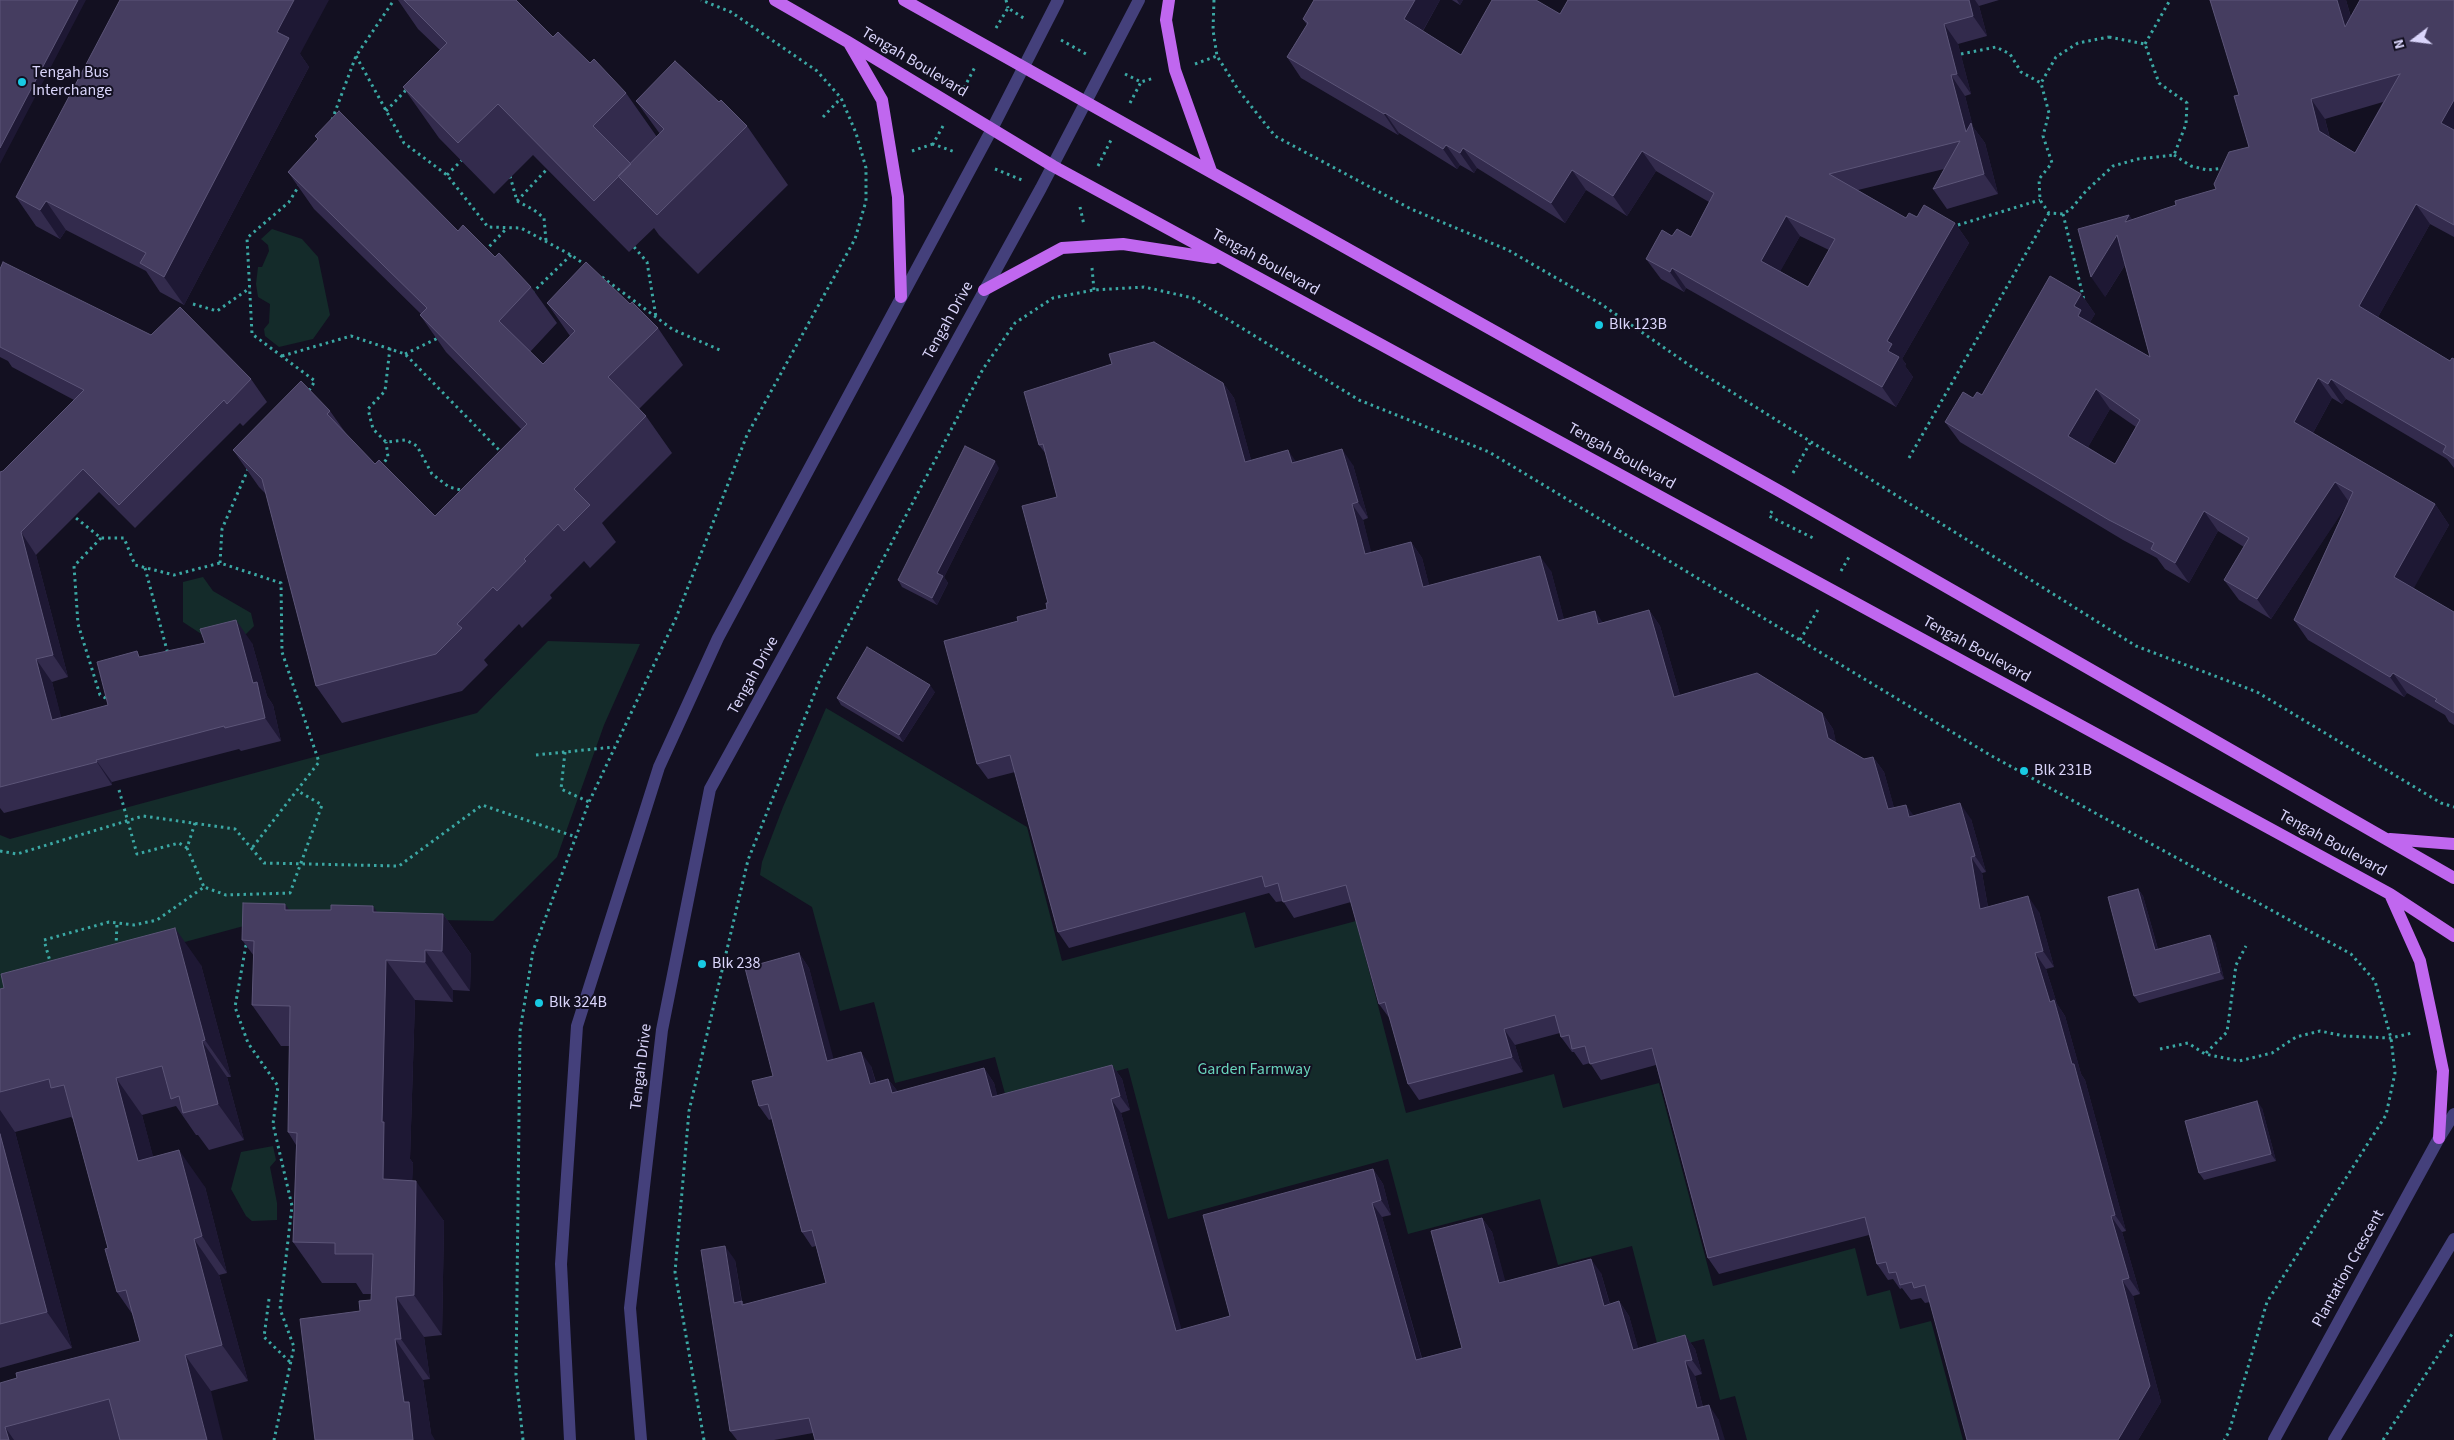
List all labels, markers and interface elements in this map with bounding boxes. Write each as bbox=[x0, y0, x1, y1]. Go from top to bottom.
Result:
north arrow bbox=[2389, 15, 2439, 65]
street label: Tengah Boulevard bbox=[857, 24, 971, 102]
text: N bbox=[2389, 37, 2410, 51]
place label: Tengah Bus Interchange bbox=[32, 63, 112, 101]
marker: Tengah Bus Interchange bbox=[16, 76, 28, 88]
street label: Tengah Boulevard bbox=[1208, 225, 1322, 301]
street label: Tengah Drive bbox=[920, 278, 978, 364]
place label: Blk 123B bbox=[1609, 315, 1667, 335]
marker: Blk 123B bbox=[1593, 319, 1605, 331]
street label: Tengah Boulevard bbox=[1564, 419, 1678, 495]
street label: Tengah Boulevard bbox=[1919, 612, 2033, 688]
street label: Tengah Drive bbox=[725, 633, 783, 719]
place label: Blk 231B bbox=[2034, 761, 2092, 781]
marker: Blk 231B bbox=[2018, 765, 2030, 777]
street label: Tengah Boulevard bbox=[2275, 806, 2389, 882]
place label: Blk 238 bbox=[712, 954, 760, 974]
marker: Blk 238 bbox=[696, 958, 708, 970]
place label: Blk 324B bbox=[549, 993, 607, 1013]
marker: Blk 324B bbox=[533, 997, 545, 1009]
street label: Tengah Drive bbox=[627, 1023, 657, 1111]
park label: Garden Farmway bbox=[1197, 1060, 1311, 1080]
street label: Plantation Crescent bbox=[2309, 1207, 2389, 1331]

